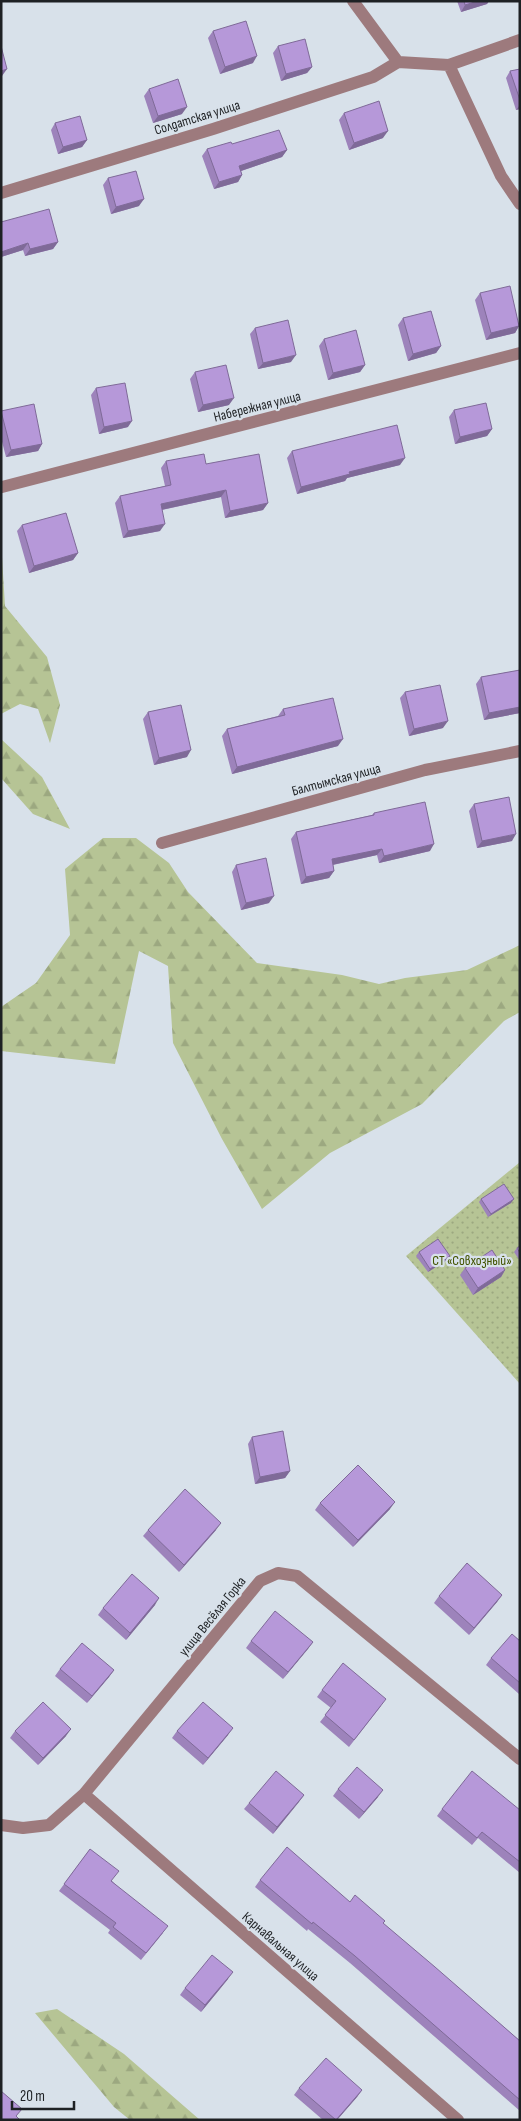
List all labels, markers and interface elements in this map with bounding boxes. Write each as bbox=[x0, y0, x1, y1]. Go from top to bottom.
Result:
street label: Солдатская улица bbox=[152, 96, 242, 139]
street label: Набережная улица bbox=[212, 387, 302, 426]
street label: Балтымская улица bbox=[290, 759, 382, 800]
park label: СТ «Совхозный» bbox=[432, 1252, 512, 1269]
street label: улица Весёлая Горка bbox=[175, 1573, 250, 1659]
street label: Карнавальная улица bbox=[239, 1908, 323, 1984]
scale bar bbox=[12, 2078, 75, 2110]
text: 20 m bbox=[20, 2087, 45, 2106]

